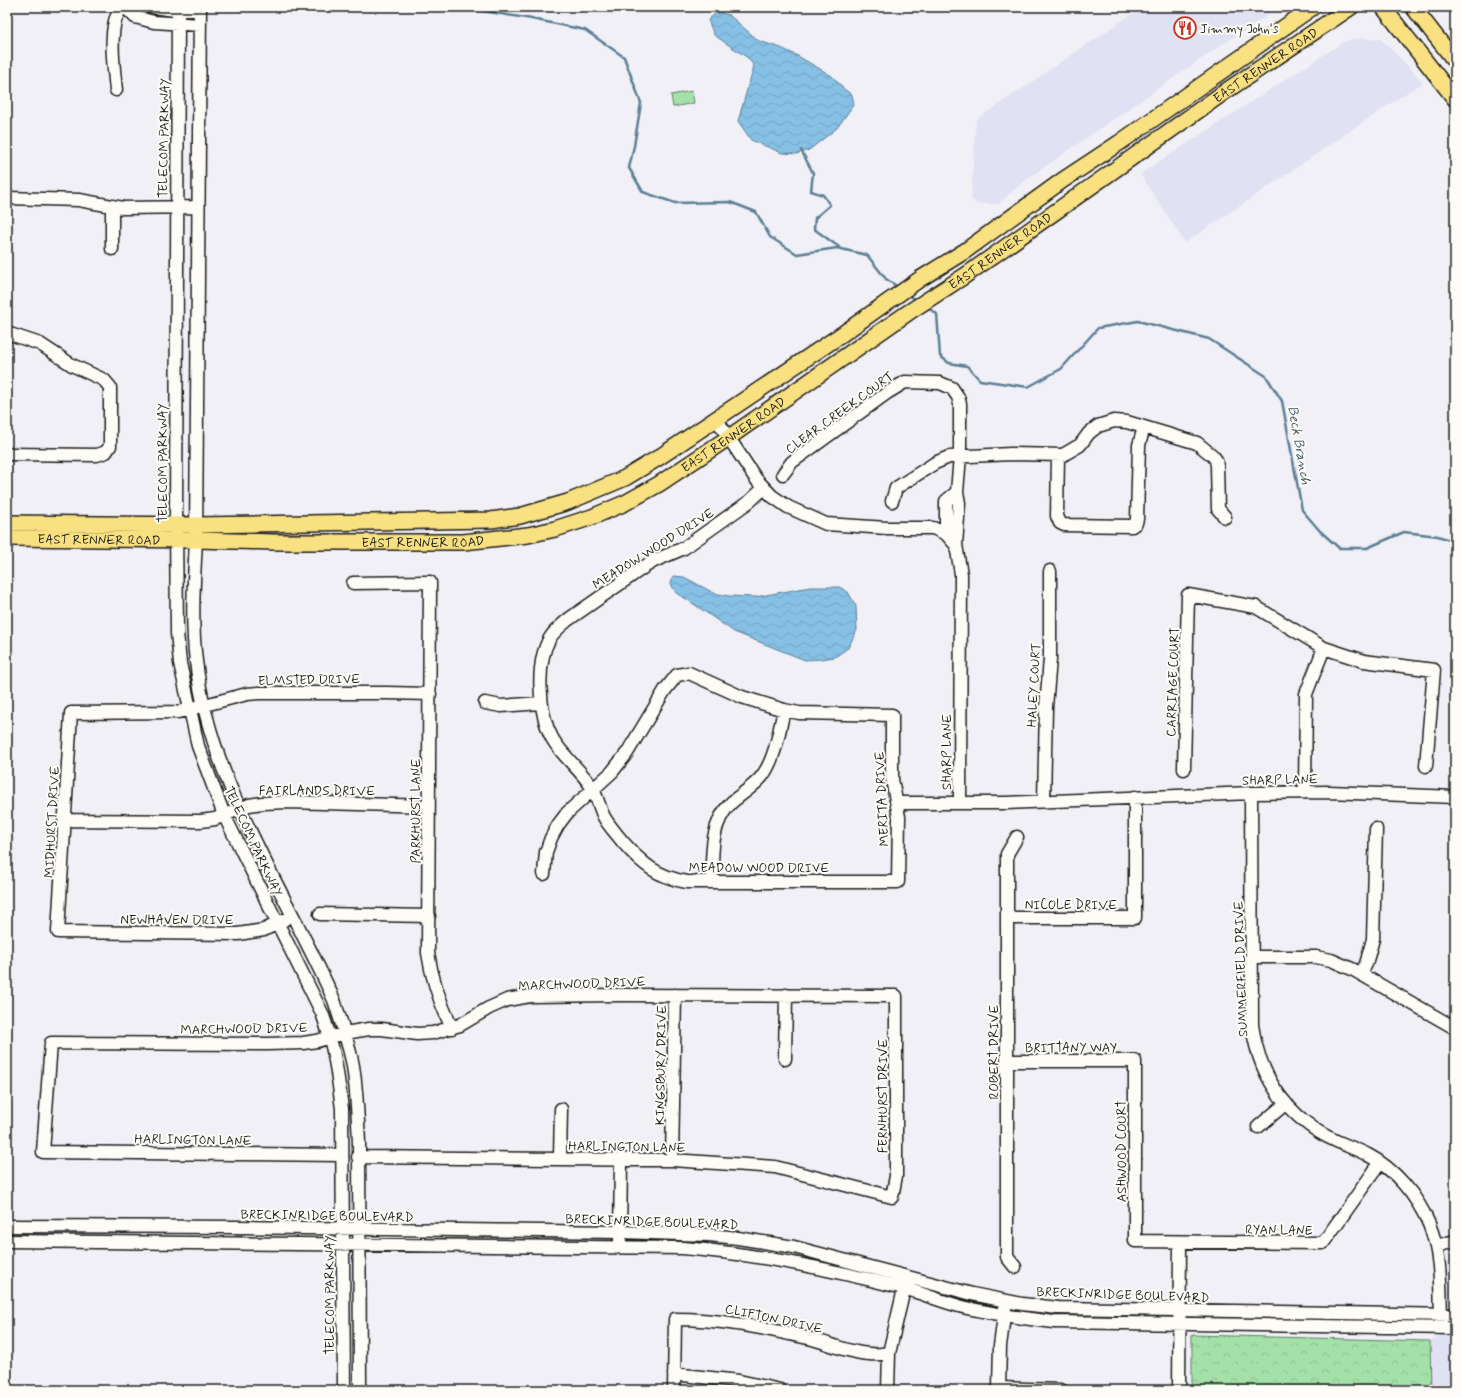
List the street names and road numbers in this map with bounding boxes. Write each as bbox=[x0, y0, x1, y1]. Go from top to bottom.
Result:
street label: EAST RENNER ROAD bbox=[1210, 25, 1322, 107]
street label: TELECOM PARKWAY bbox=[155, 78, 174, 198]
street label: EAST RENNER ROAD bbox=[946, 210, 1056, 294]
street label: CLEAR CREEK COURT bbox=[782, 368, 897, 458]
street label: EAST RENNER ROAD bbox=[678, 394, 789, 477]
street label: TELECOM PARKWAY bbox=[155, 403, 172, 523]
street label: MEADOW WOOD DRIVE bbox=[590, 505, 718, 594]
street label: EAST RENNER ROAD bbox=[37, 531, 160, 550]
street label: EAST RENNER ROAD bbox=[362, 533, 485, 552]
street label: CARRIAGE COURT bbox=[1163, 626, 1184, 737]
street label: HALEY COURT bbox=[1024, 642, 1045, 728]
street label: ELMSTED DRIVE bbox=[258, 671, 360, 690]
street label: SHARP LANE bbox=[939, 714, 956, 790]
street label: MERITA DRIVE bbox=[872, 751, 893, 847]
street label: PARKHURST LANE bbox=[408, 759, 425, 863]
street label: MIDHURST DRIVE bbox=[41, 766, 64, 878]
street label: SHARP LANE bbox=[1242, 771, 1318, 790]
street label: FAIRLANDS DRIVE bbox=[259, 783, 375, 800]
street label: TELECOM PARKWAY bbox=[220, 784, 286, 899]
street label: MEADOW WOOD DRIVE bbox=[689, 860, 829, 877]
street label: NICOLE DRIVE bbox=[1025, 897, 1117, 914]
street label: SUMMERFIELD DRIVE bbox=[1231, 901, 1252, 1037]
street label: NEWHAVEN DRIVE bbox=[120, 912, 234, 929]
street label: MARCHWOOD DRIVE bbox=[518, 974, 646, 995]
street label: KINGSBURY DRIVE bbox=[652, 1005, 671, 1125]
street label: ROBERT DRIVE bbox=[986, 1005, 1003, 1099]
street label: MARCHWOOD DRIVE bbox=[180, 1020, 308, 1039]
street label: FERNHURST DRIVE bbox=[875, 1039, 892, 1153]
street label: BRITTANY WAY bbox=[1025, 1040, 1117, 1057]
street label: ASHWOOD COURT bbox=[1114, 1099, 1131, 1202]
street label: HARLINGTON LANE bbox=[134, 1131, 252, 1150]
street label: HARLINGTON LANE bbox=[568, 1138, 686, 1157]
street label: BRECKINRIDGE BOULEVARD bbox=[240, 1206, 414, 1227]
street label: BRECKINRIDGE BOULEVARD bbox=[565, 1211, 739, 1234]
street label: RYAN LANE bbox=[1245, 1221, 1313, 1240]
street label: TELECOM PARKWAY bbox=[322, 1235, 339, 1355]
street label: BRECKINRIDGE BOULEVARD bbox=[1036, 1284, 1210, 1307]
street label: CLIFTON DRIVE bbox=[723, 1301, 824, 1338]

